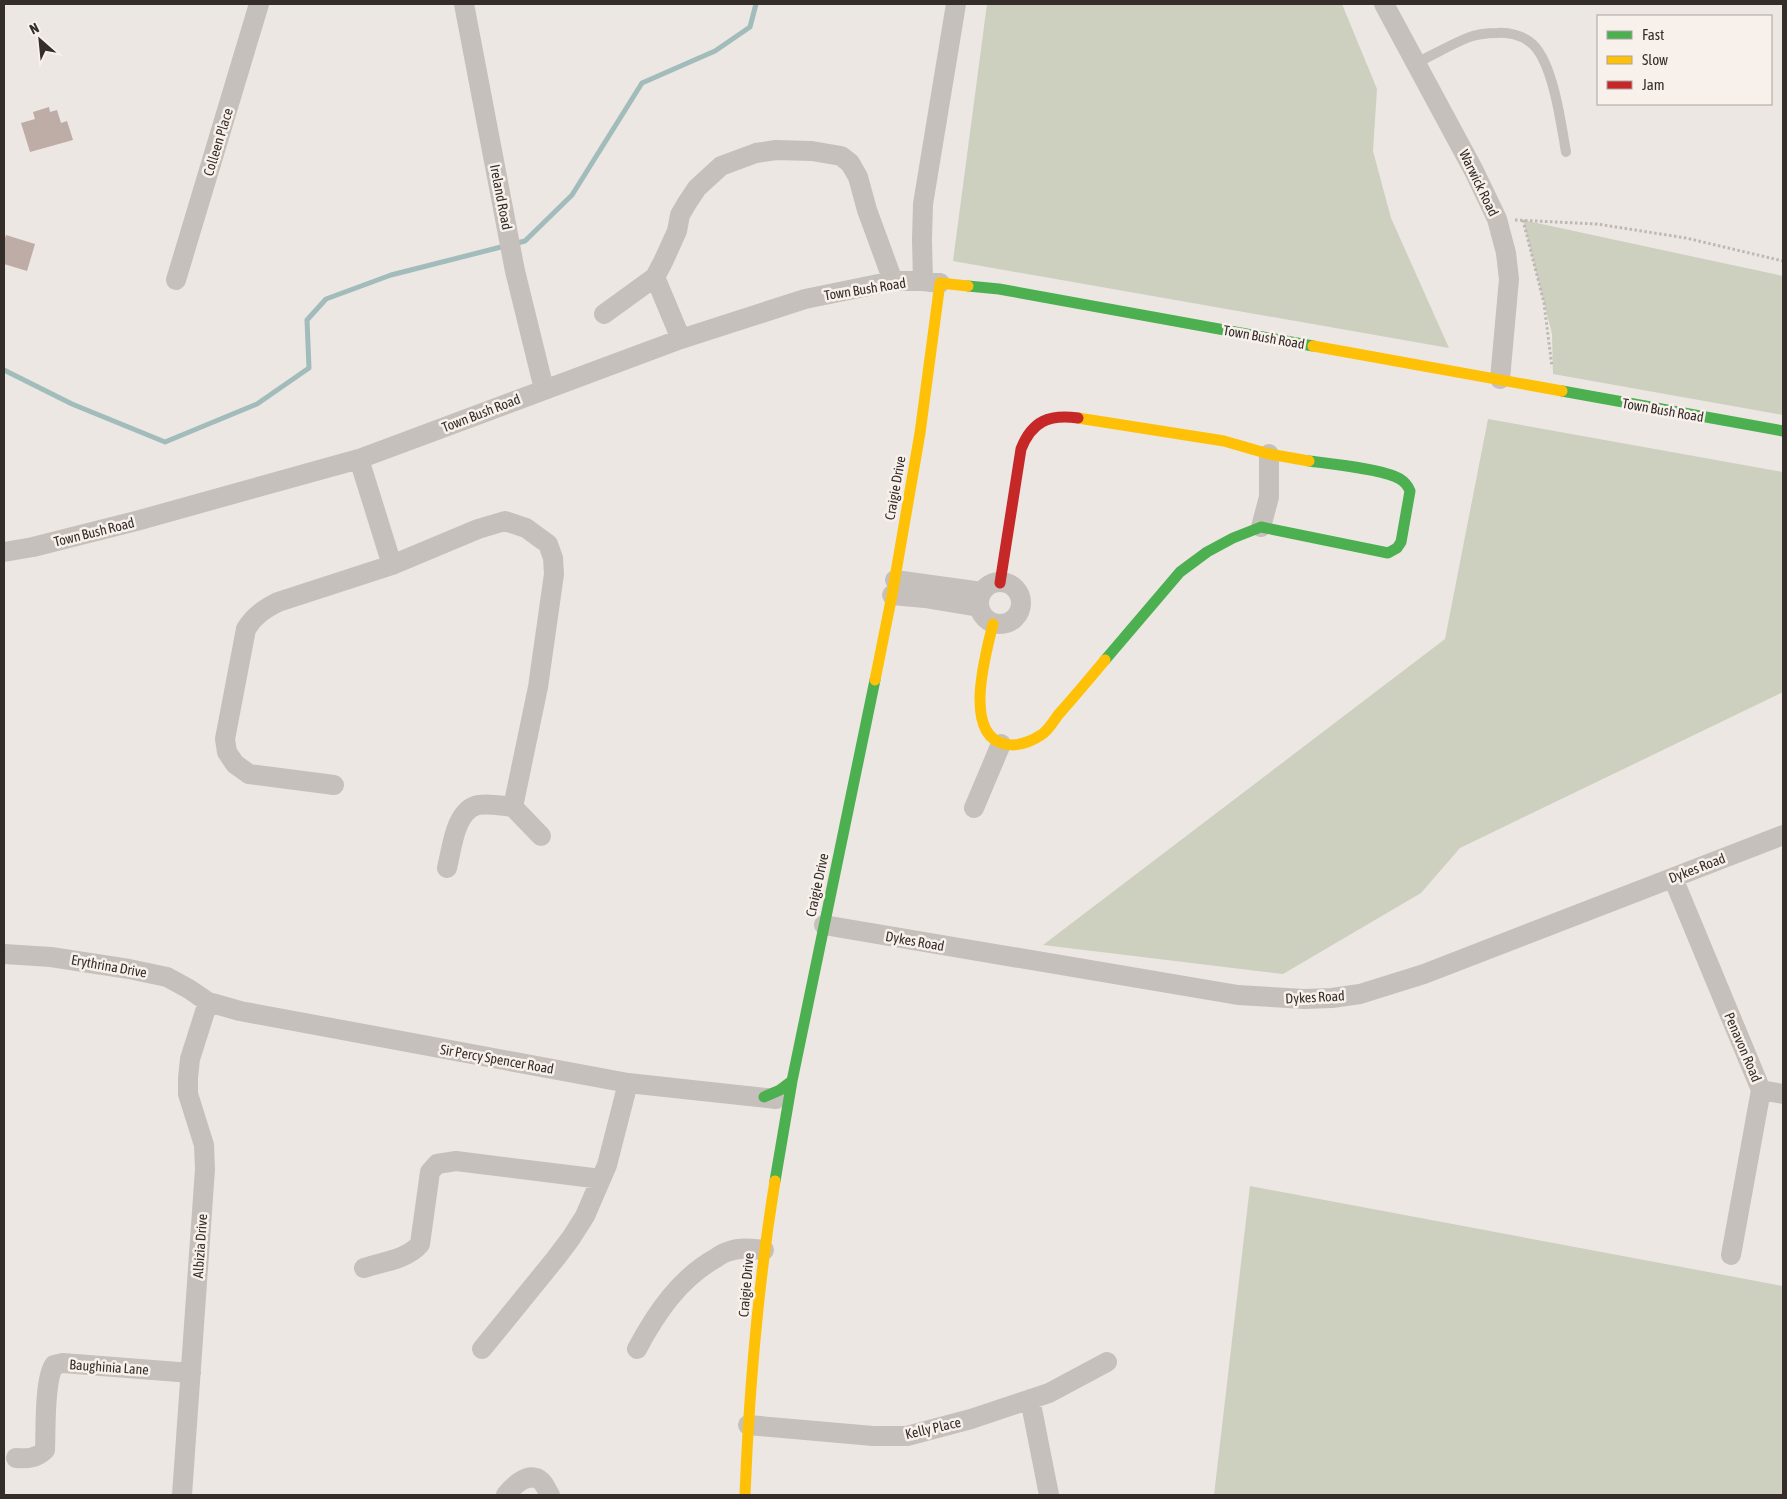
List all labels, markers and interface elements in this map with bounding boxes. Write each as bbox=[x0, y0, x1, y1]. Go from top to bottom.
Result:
north arrow bbox=[15, 15, 65, 65]
legend bbox=[1597, 15, 1772, 105]
text: N bbox=[27, 19, 41, 37]
text: Fast bbox=[1642, 26, 1664, 43]
text: Slow bbox=[1642, 51, 1668, 68]
text: Jam bbox=[1642, 76, 1665, 93]
street label: Colleen Place bbox=[200, 106, 236, 178]
street label: Warwick Road bbox=[1456, 147, 1502, 219]
street label: Ireland Road bbox=[487, 163, 515, 231]
street label: Town Bush Road bbox=[823, 275, 907, 303]
street label: Town Bush Road bbox=[1222, 322, 1306, 352]
street label: Town Bush Road bbox=[440, 391, 522, 435]
street label: Town Bush Road bbox=[1621, 395, 1705, 425]
street label: Craigie Drive bbox=[882, 455, 908, 521]
street label: Town Bush Road bbox=[52, 514, 136, 550]
street label: Dykes Road bbox=[1666, 850, 1728, 886]
street label: Craigie Drive bbox=[802, 852, 832, 918]
street label: Dykes Road bbox=[884, 928, 946, 954]
street label: Erythrina Drive bbox=[70, 951, 148, 981]
street label: Dykes Road bbox=[1285, 987, 1345, 1007]
street label: Penavon Road bbox=[1721, 1010, 1765, 1084]
street label: Sir Percy Spencer Road bbox=[439, 1041, 555, 1077]
street label: Albizia Drive bbox=[190, 1213, 210, 1279]
street label: Craigie Drive bbox=[735, 1252, 757, 1318]
street label: Baughinia Lane bbox=[69, 1356, 149, 1378]
street label: Kelly Place bbox=[904, 1414, 962, 1442]

